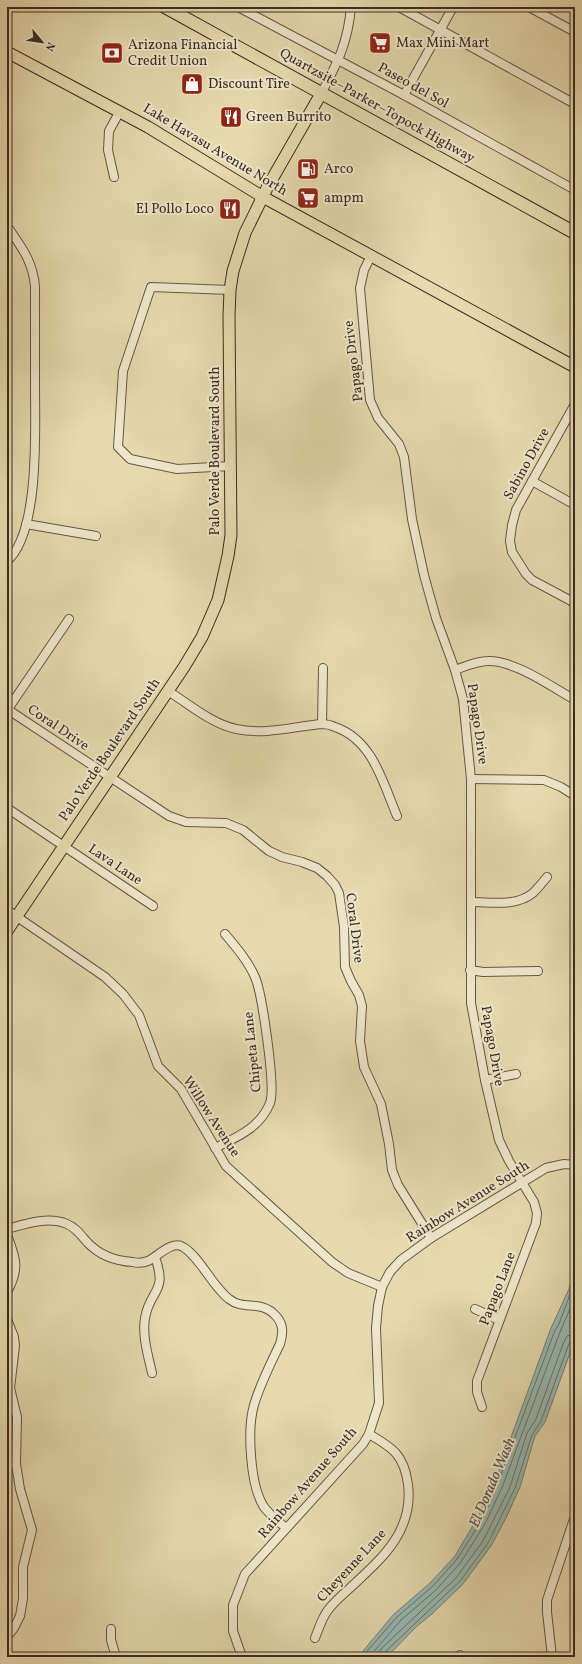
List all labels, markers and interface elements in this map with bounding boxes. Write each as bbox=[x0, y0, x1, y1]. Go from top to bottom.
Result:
north arrow bbox=[22, 22, 62, 62]
supermarket icon: Max Mini Mart bbox=[367, 30, 393, 56]
place label: Max Mini Mart bbox=[396, 34, 489, 53]
place label: Arizona Financial Credit Union bbox=[128, 36, 238, 71]
text: N bbox=[41, 39, 58, 53]
bank icon: Arizona Financial Credit Union bbox=[99, 40, 125, 66]
street label: Quartzsite–Parker–Topock Highway bbox=[276, 44, 479, 168]
street label: Paseo del Sol bbox=[374, 59, 452, 113]
shop icon: Discount Tire bbox=[179, 71, 205, 97]
place label: Discount Tire bbox=[208, 75, 290, 94]
street label: Lake Havasu Avenue North bbox=[139, 99, 291, 201]
restaurant icon: Green Burrito bbox=[218, 104, 244, 130]
place label: Green Burrito bbox=[246, 108, 331, 127]
fuel station icon: Arco bbox=[295, 156, 321, 182]
place label: Arco bbox=[324, 160, 353, 179]
supermarket icon: ampm bbox=[295, 185, 321, 211]
place label: ampm bbox=[324, 189, 364, 208]
restaurant icon: El Pollo Loco bbox=[217, 196, 243, 222]
place label: El Pollo Loco bbox=[136, 200, 214, 219]
street label: Papago Drive bbox=[340, 319, 368, 403]
street label: Palo Verde Boulevard South bbox=[206, 366, 225, 536]
street label: Sabino Drive bbox=[499, 424, 555, 503]
street label: Palo Verde Boulevard South bbox=[55, 675, 165, 825]
street label: Papago Drive bbox=[462, 682, 492, 766]
street label: Coral Drive bbox=[23, 700, 93, 756]
street label: Lava Lane bbox=[84, 840, 146, 890]
street label: Coral Drive bbox=[340, 892, 368, 965]
street label: Papago Drive bbox=[476, 1004, 509, 1088]
street label: Chipeta Lane bbox=[239, 1010, 267, 1093]
street label: Willow Avenue bbox=[178, 1073, 244, 1161]
street label: Rainbow Avenue South bbox=[403, 1156, 533, 1248]
street label: Papago Lane bbox=[475, 1249, 521, 1328]
street label: Rainbow Avenue South bbox=[254, 1423, 362, 1543]
water label: El Dorado Wash bbox=[465, 1435, 521, 1531]
street label: Cheyenne Lane bbox=[313, 1525, 391, 1607]

